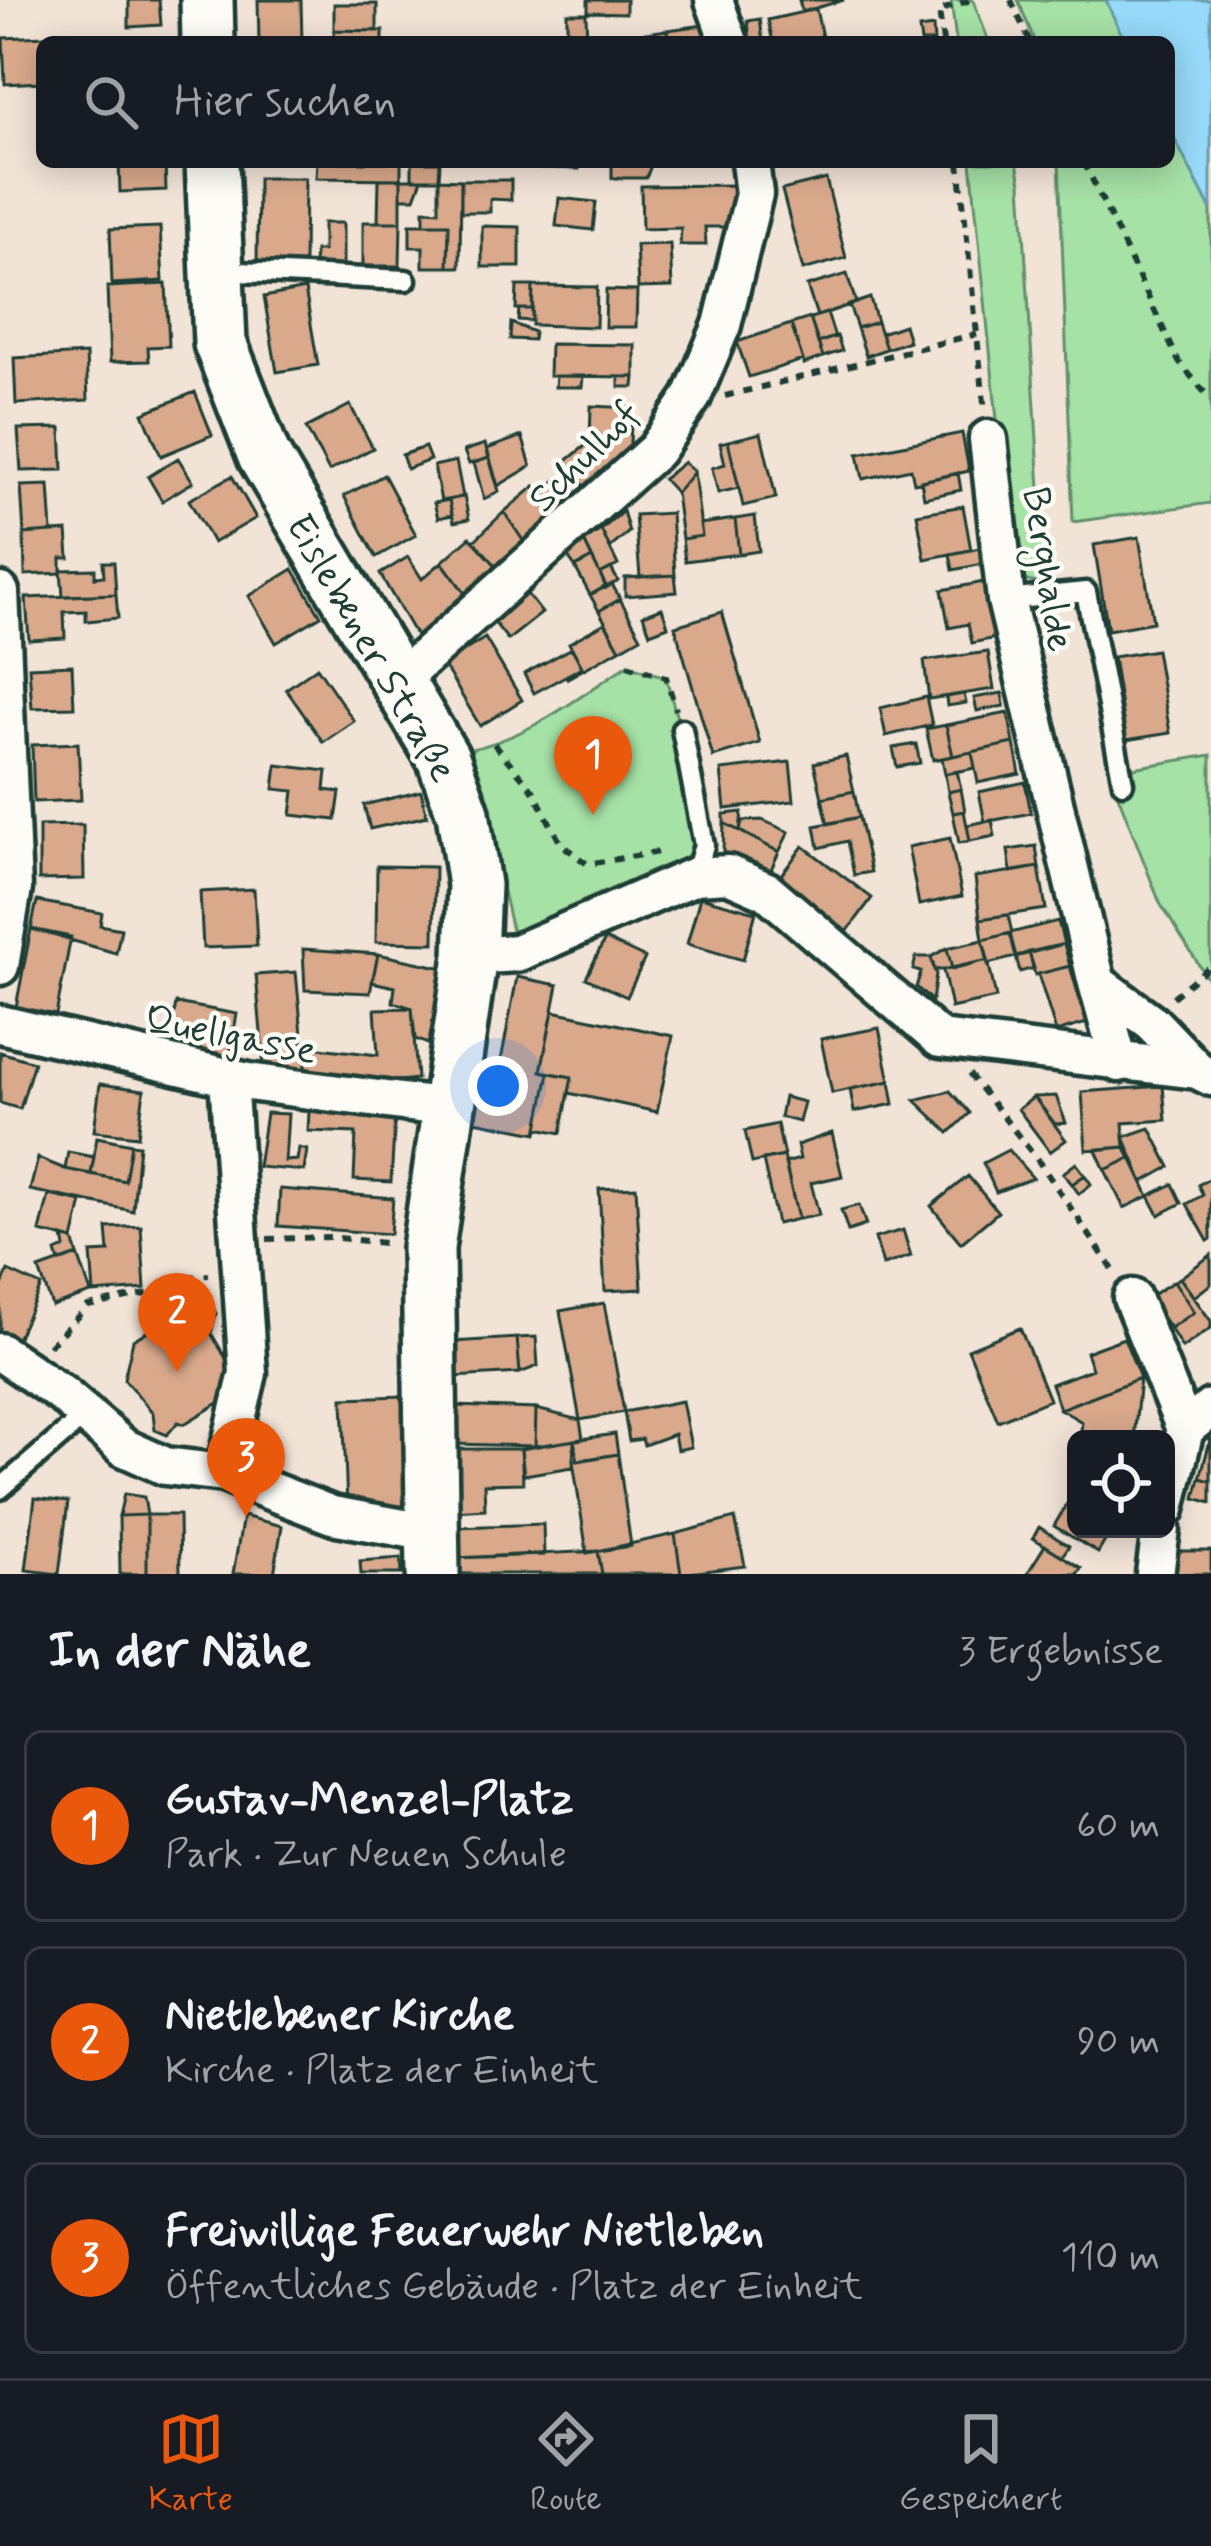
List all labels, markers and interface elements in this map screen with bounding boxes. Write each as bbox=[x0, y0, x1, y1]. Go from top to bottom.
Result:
search box bbox=[36, 36, 1175, 168]
icon: search bbox=[78, 69, 144, 135]
text: Hier suchen bbox=[174, 73, 396, 132]
street label: Schulhof bbox=[518, 390, 653, 525]
street label: Berghalde bbox=[1005, 484, 1085, 656]
street label: Eislebener Straße bbox=[272, 505, 467, 792]
pin: 1 bbox=[554, 716, 632, 815]
street label: Quellgasse bbox=[140, 995, 320, 1078]
your location bbox=[468, 1056, 528, 1116]
pin: 2 bbox=[138, 1273, 216, 1372]
pin: 3 bbox=[207, 1418, 285, 1517]
map controls bbox=[1067, 1430, 1175, 1538]
button: locate bbox=[1067, 1430, 1175, 1538]
text: In der Nähe bbox=[48, 1619, 311, 1685]
text: 3 Ergebnisse bbox=[958, 1627, 1163, 1678]
text: Gustav-Menzel-Platz bbox=[165, 1771, 573, 1830]
text: 1 bbox=[81, 1801, 99, 1852]
text: 60 m bbox=[1076, 1801, 1160, 1852]
text: Park · Zur Neuen Schule bbox=[165, 1830, 567, 1881]
text: Nietlebener Kirche bbox=[165, 1987, 514, 2046]
text: 2 bbox=[80, 2017, 100, 2068]
text: 90 m bbox=[1077, 2017, 1160, 2068]
text: Kirche · Platz der Einheit bbox=[165, 2046, 599, 2097]
text: Freiwillige Feuerwehr Nietleben bbox=[165, 2203, 764, 2262]
text: 3 bbox=[81, 2233, 99, 2284]
text: 110 m bbox=[1061, 2233, 1160, 2284]
text: Öffentliches Gebäude · Platz der Einheit bbox=[165, 2262, 863, 2313]
tab: Karte bbox=[149, 2406, 233, 2522]
tab: Route bbox=[530, 2406, 602, 2522]
tab: Gespeichert bbox=[899, 2406, 1062, 2522]

